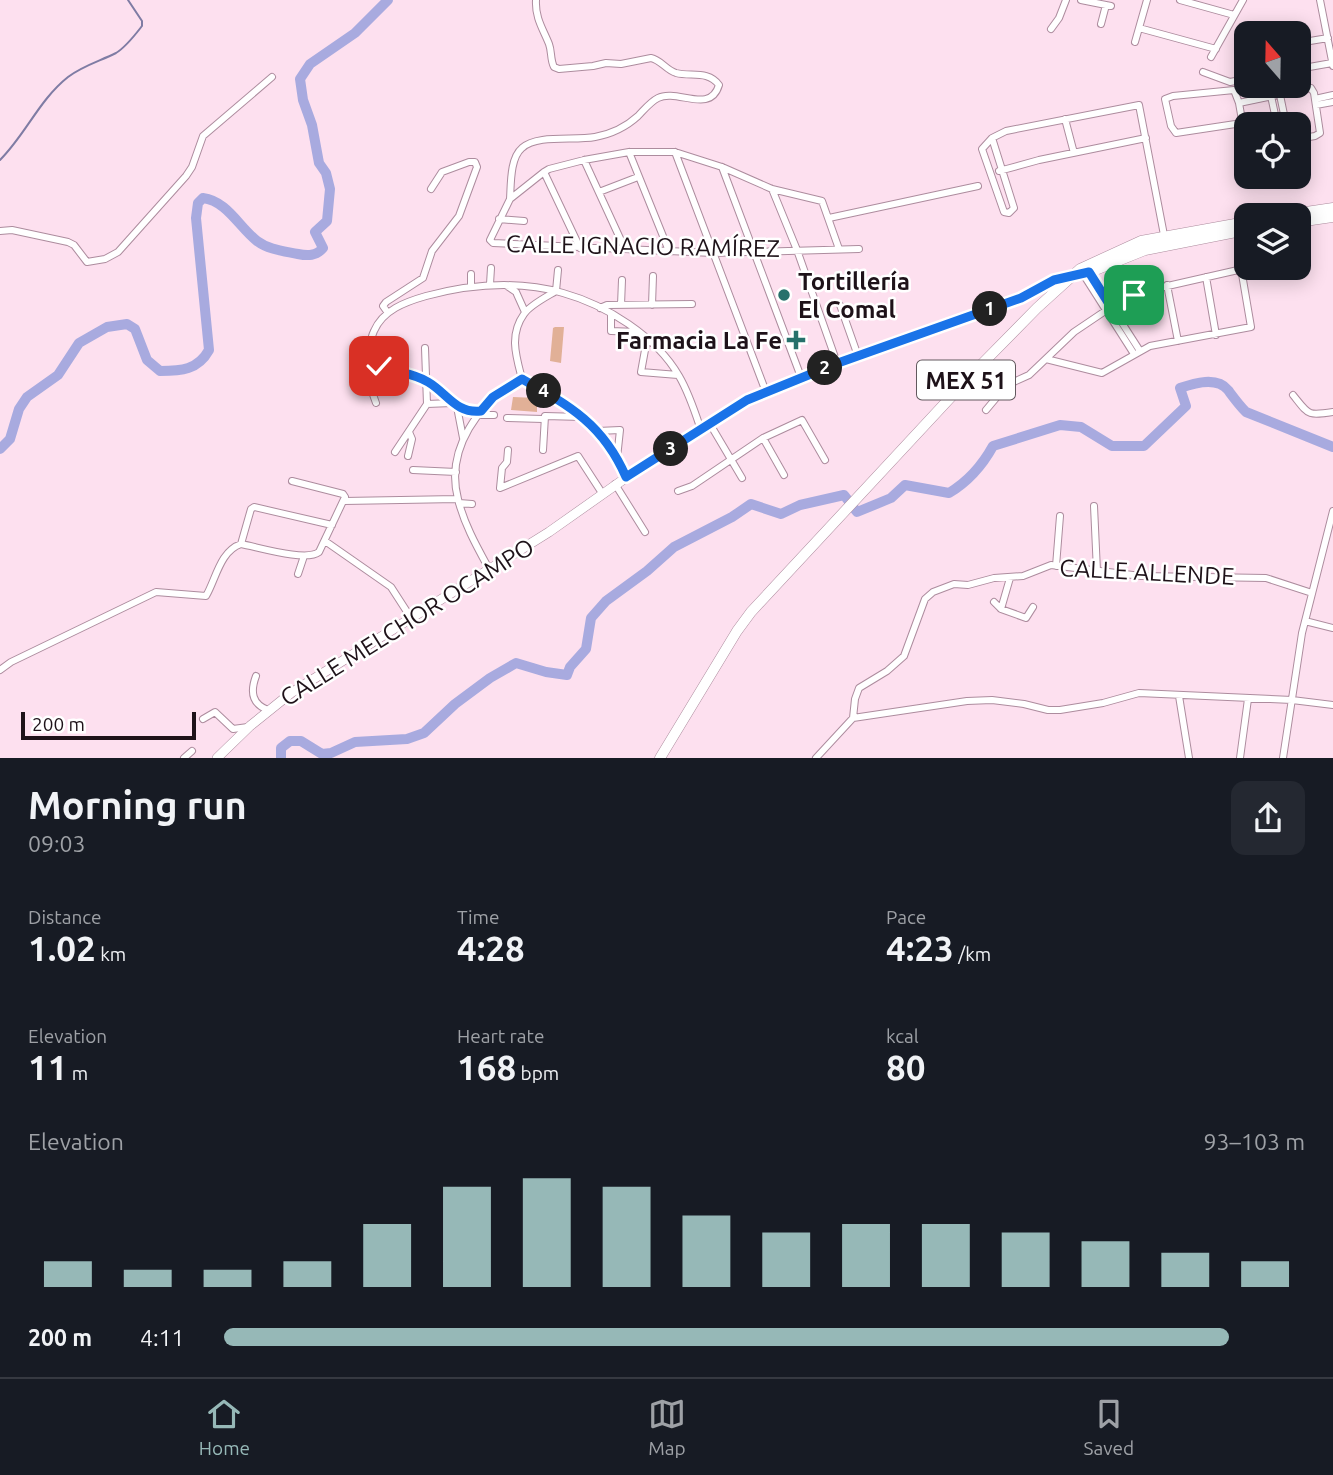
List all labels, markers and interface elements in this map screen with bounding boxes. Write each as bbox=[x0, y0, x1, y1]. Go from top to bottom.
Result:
north arrow bbox=[1234, 21, 1311, 98]
map controls bbox=[1234, 21, 1311, 280]
button: locate bbox=[1234, 112, 1311, 189]
button: layers bbox=[1234, 203, 1311, 280]
street label: CALLE IGNACIO RAMÍREZ bbox=[506, 229, 780, 262]
pin bbox=[1104, 265, 1164, 325]
place label: Tortillería El Comal bbox=[798, 268, 910, 323]
icon: arrive bbox=[1115, 276, 1153, 314]
marker: Tortillería El Comal bbox=[776, 287, 792, 303]
pin: 1 bbox=[972, 292, 1007, 326]
text: 1 bbox=[984, 297, 995, 319]
place label: Farmacia La Fe bbox=[616, 327, 782, 354]
marker: Farmacia La Fe bbox=[788, 332, 804, 348]
pin bbox=[349, 336, 409, 396]
icon: check bbox=[360, 347, 398, 385]
pin: 2 bbox=[808, 350, 842, 386]
text: 2 bbox=[819, 356, 830, 378]
road number: MEX 51 bbox=[917, 360, 1015, 400]
pin: 4 bbox=[526, 374, 562, 408]
text: 4 bbox=[538, 379, 549, 401]
pin: 3 bbox=[654, 432, 688, 466]
text: 3 bbox=[665, 437, 676, 459]
street label: CALLE MELCHOR OCAMPO bbox=[275, 533, 539, 711]
street label: CALLE ALLENDE bbox=[1059, 554, 1235, 590]
scale bar bbox=[21, 708, 196, 740]
text: 200 m bbox=[32, 713, 85, 735]
button: share bbox=[1231, 781, 1305, 855]
text: Morning run bbox=[28, 784, 247, 826]
text: 09:03 bbox=[28, 831, 86, 856]
text: Distance bbox=[28, 906, 102, 928]
text: Time bbox=[457, 906, 499, 928]
text: Pace bbox=[886, 906, 926, 928]
text: 1.02 bbox=[28, 928, 96, 968]
text: 4:28 bbox=[457, 928, 525, 968]
text: 4:23 bbox=[886, 928, 954, 968]
text: km bbox=[96, 943, 126, 965]
text: /km bbox=[954, 943, 991, 965]
text: Elevation bbox=[28, 1025, 107, 1047]
text: Heart rate bbox=[457, 1025, 544, 1047]
text: kcal bbox=[886, 1025, 919, 1047]
text: 11 bbox=[28, 1047, 67, 1087]
text: 168 bbox=[457, 1047, 516, 1087]
text: 80 bbox=[886, 1047, 925, 1087]
text: m bbox=[67, 1062, 88, 1084]
text: bpm bbox=[516, 1062, 559, 1084]
text: Elevation bbox=[28, 1129, 124, 1154]
text: 93–103 m bbox=[1204, 1129, 1305, 1154]
text: 200 m bbox=[28, 1325, 92, 1350]
text: 4:11 bbox=[140, 1325, 185, 1350]
tab: Home bbox=[199, 1395, 250, 1459]
tab: Map bbox=[648, 1395, 686, 1459]
tab: Saved bbox=[1084, 1395, 1134, 1459]

